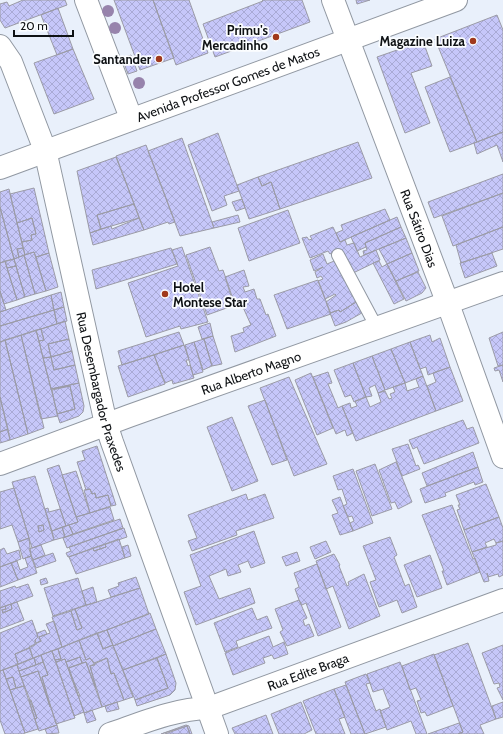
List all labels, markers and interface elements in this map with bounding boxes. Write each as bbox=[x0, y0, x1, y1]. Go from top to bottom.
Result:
scale bar bbox=[14, 12, 73, 38]
text: 20 m bbox=[20, 18, 48, 33]
place label: Primu's Mercadinho bbox=[202, 22, 269, 53]
marker: Primu's Mercadinho bbox=[271, 32, 281, 42]
place label: Magazine Luiza bbox=[379, 33, 466, 49]
marker: Magazine Luiza bbox=[468, 36, 478, 46]
street label: Avenida Professor Gomes de Matos bbox=[134, 43, 322, 125]
place label: Santander bbox=[93, 51, 152, 67]
marker: Santander bbox=[154, 54, 164, 64]
street label: Rua Sátiro Dias bbox=[397, 187, 442, 270]
place label: Hotel Montese Star bbox=[173, 279, 248, 310]
marker: Hotel Montese Star bbox=[160, 289, 170, 299]
street label: Rua Desembargador Praxedes bbox=[73, 310, 130, 474]
street label: Rua Alberto Magno bbox=[199, 348, 303, 398]
street label: Rua Edite Braga bbox=[265, 649, 351, 694]

